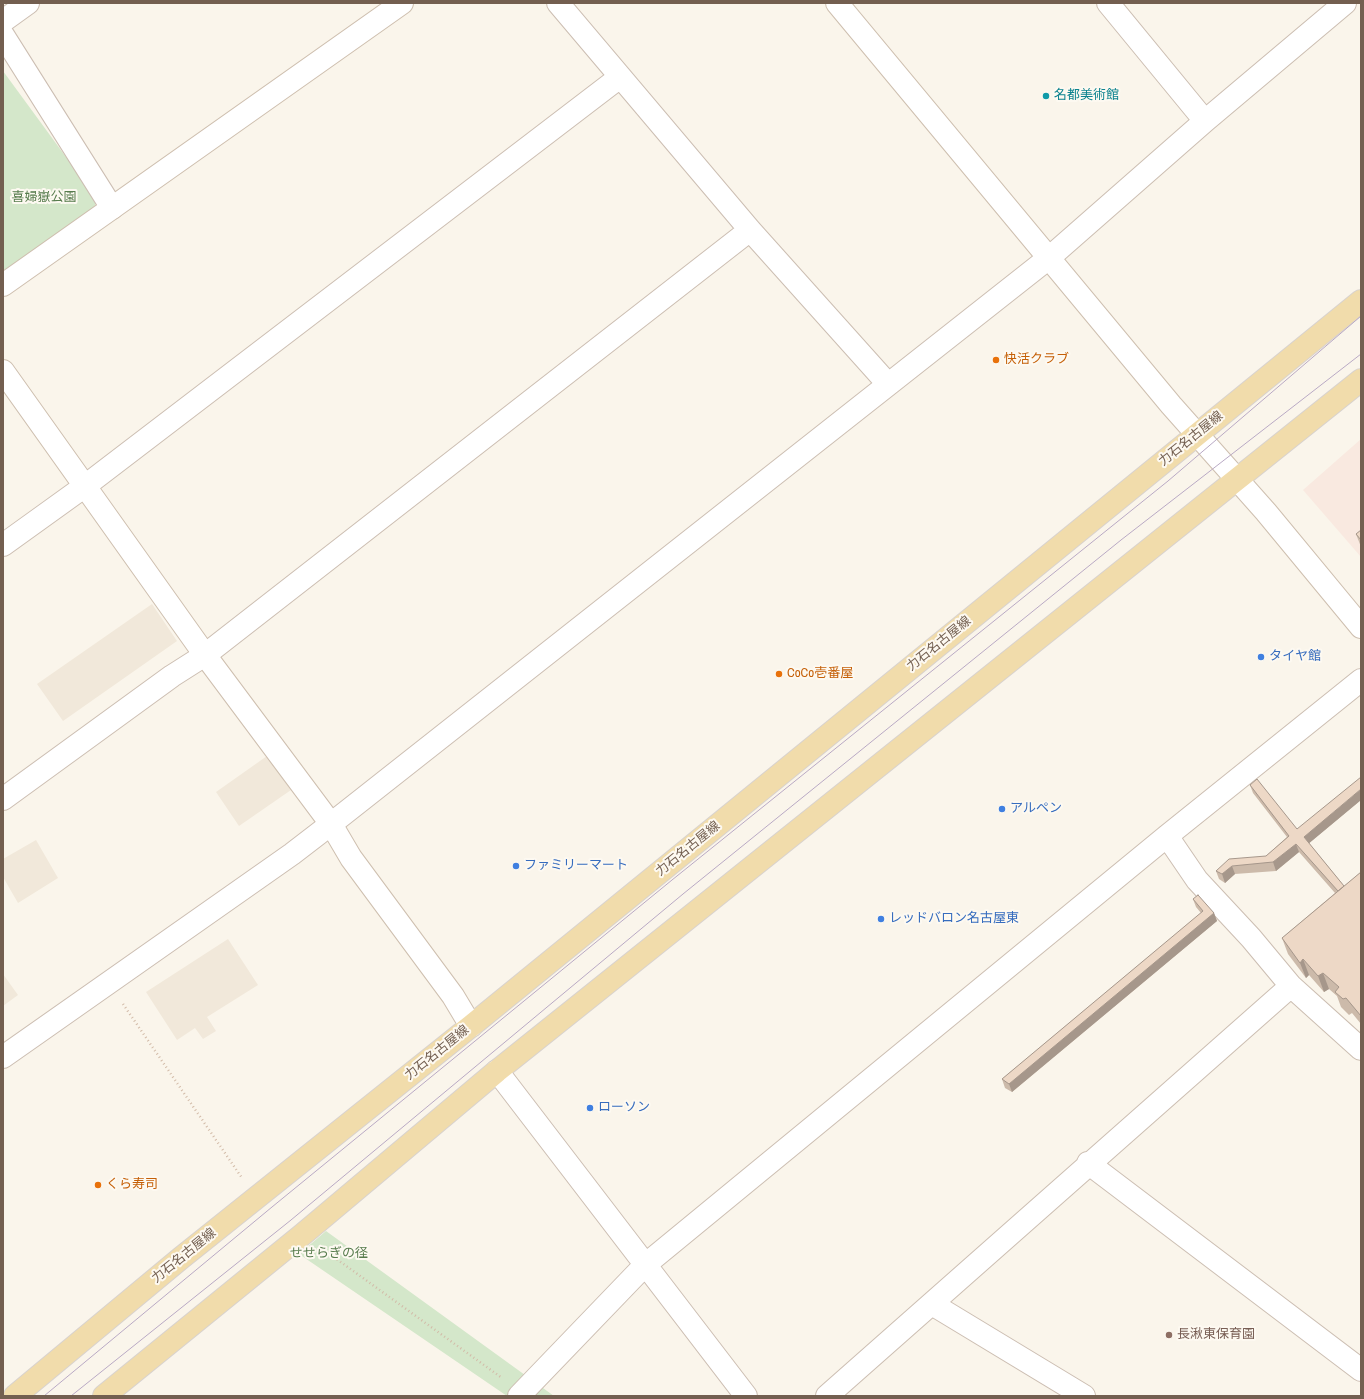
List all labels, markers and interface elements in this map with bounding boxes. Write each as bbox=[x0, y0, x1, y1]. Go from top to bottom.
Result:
place label: 名都美術館 bbox=[1054, 88, 1119, 104]
marker: 名都美術館 bbox=[1041, 91, 1051, 101]
park label: 喜婦嶽公園 bbox=[12, 190, 76, 206]
place label: 快活クラブ bbox=[1004, 352, 1069, 368]
marker: 快活クラブ bbox=[991, 355, 1001, 365]
street label: 力石名古屋線 bbox=[1156, 408, 1226, 470]
street label: 力石名古屋線 bbox=[904, 613, 974, 675]
place label: タイヤ館 bbox=[1269, 649, 1321, 665]
marker: タイヤ館 bbox=[1256, 652, 1266, 662]
place label: CoCo壱番屋 bbox=[787, 666, 853, 682]
marker: CoCo壱番屋 bbox=[774, 669, 784, 679]
place label: アルペン bbox=[1010, 801, 1062, 817]
marker: アルペン bbox=[997, 804, 1007, 814]
street label: 力石名古屋線 bbox=[653, 818, 723, 880]
place label: ファミリーマート bbox=[524, 858, 628, 874]
marker: ファミリーマート bbox=[511, 861, 521, 871]
place label: レッドバロン名古屋東 bbox=[889, 911, 1019, 927]
marker: レッドバロン名古屋東 bbox=[876, 914, 886, 924]
street label: 力石名古屋線 bbox=[402, 1022, 472, 1084]
place label: ローソン bbox=[598, 1100, 650, 1116]
marker: ローソン bbox=[585, 1103, 595, 1113]
place label: くら寿司 bbox=[106, 1177, 158, 1193]
marker: くら寿司 bbox=[93, 1180, 103, 1190]
street label: 力石名古屋線 bbox=[149, 1225, 219, 1287]
park label: せせらぎの径 bbox=[290, 1246, 368, 1262]
place label: 長湫東保育園 bbox=[1177, 1327, 1255, 1343]
marker: 長湫東保育園 bbox=[1164, 1330, 1174, 1340]

